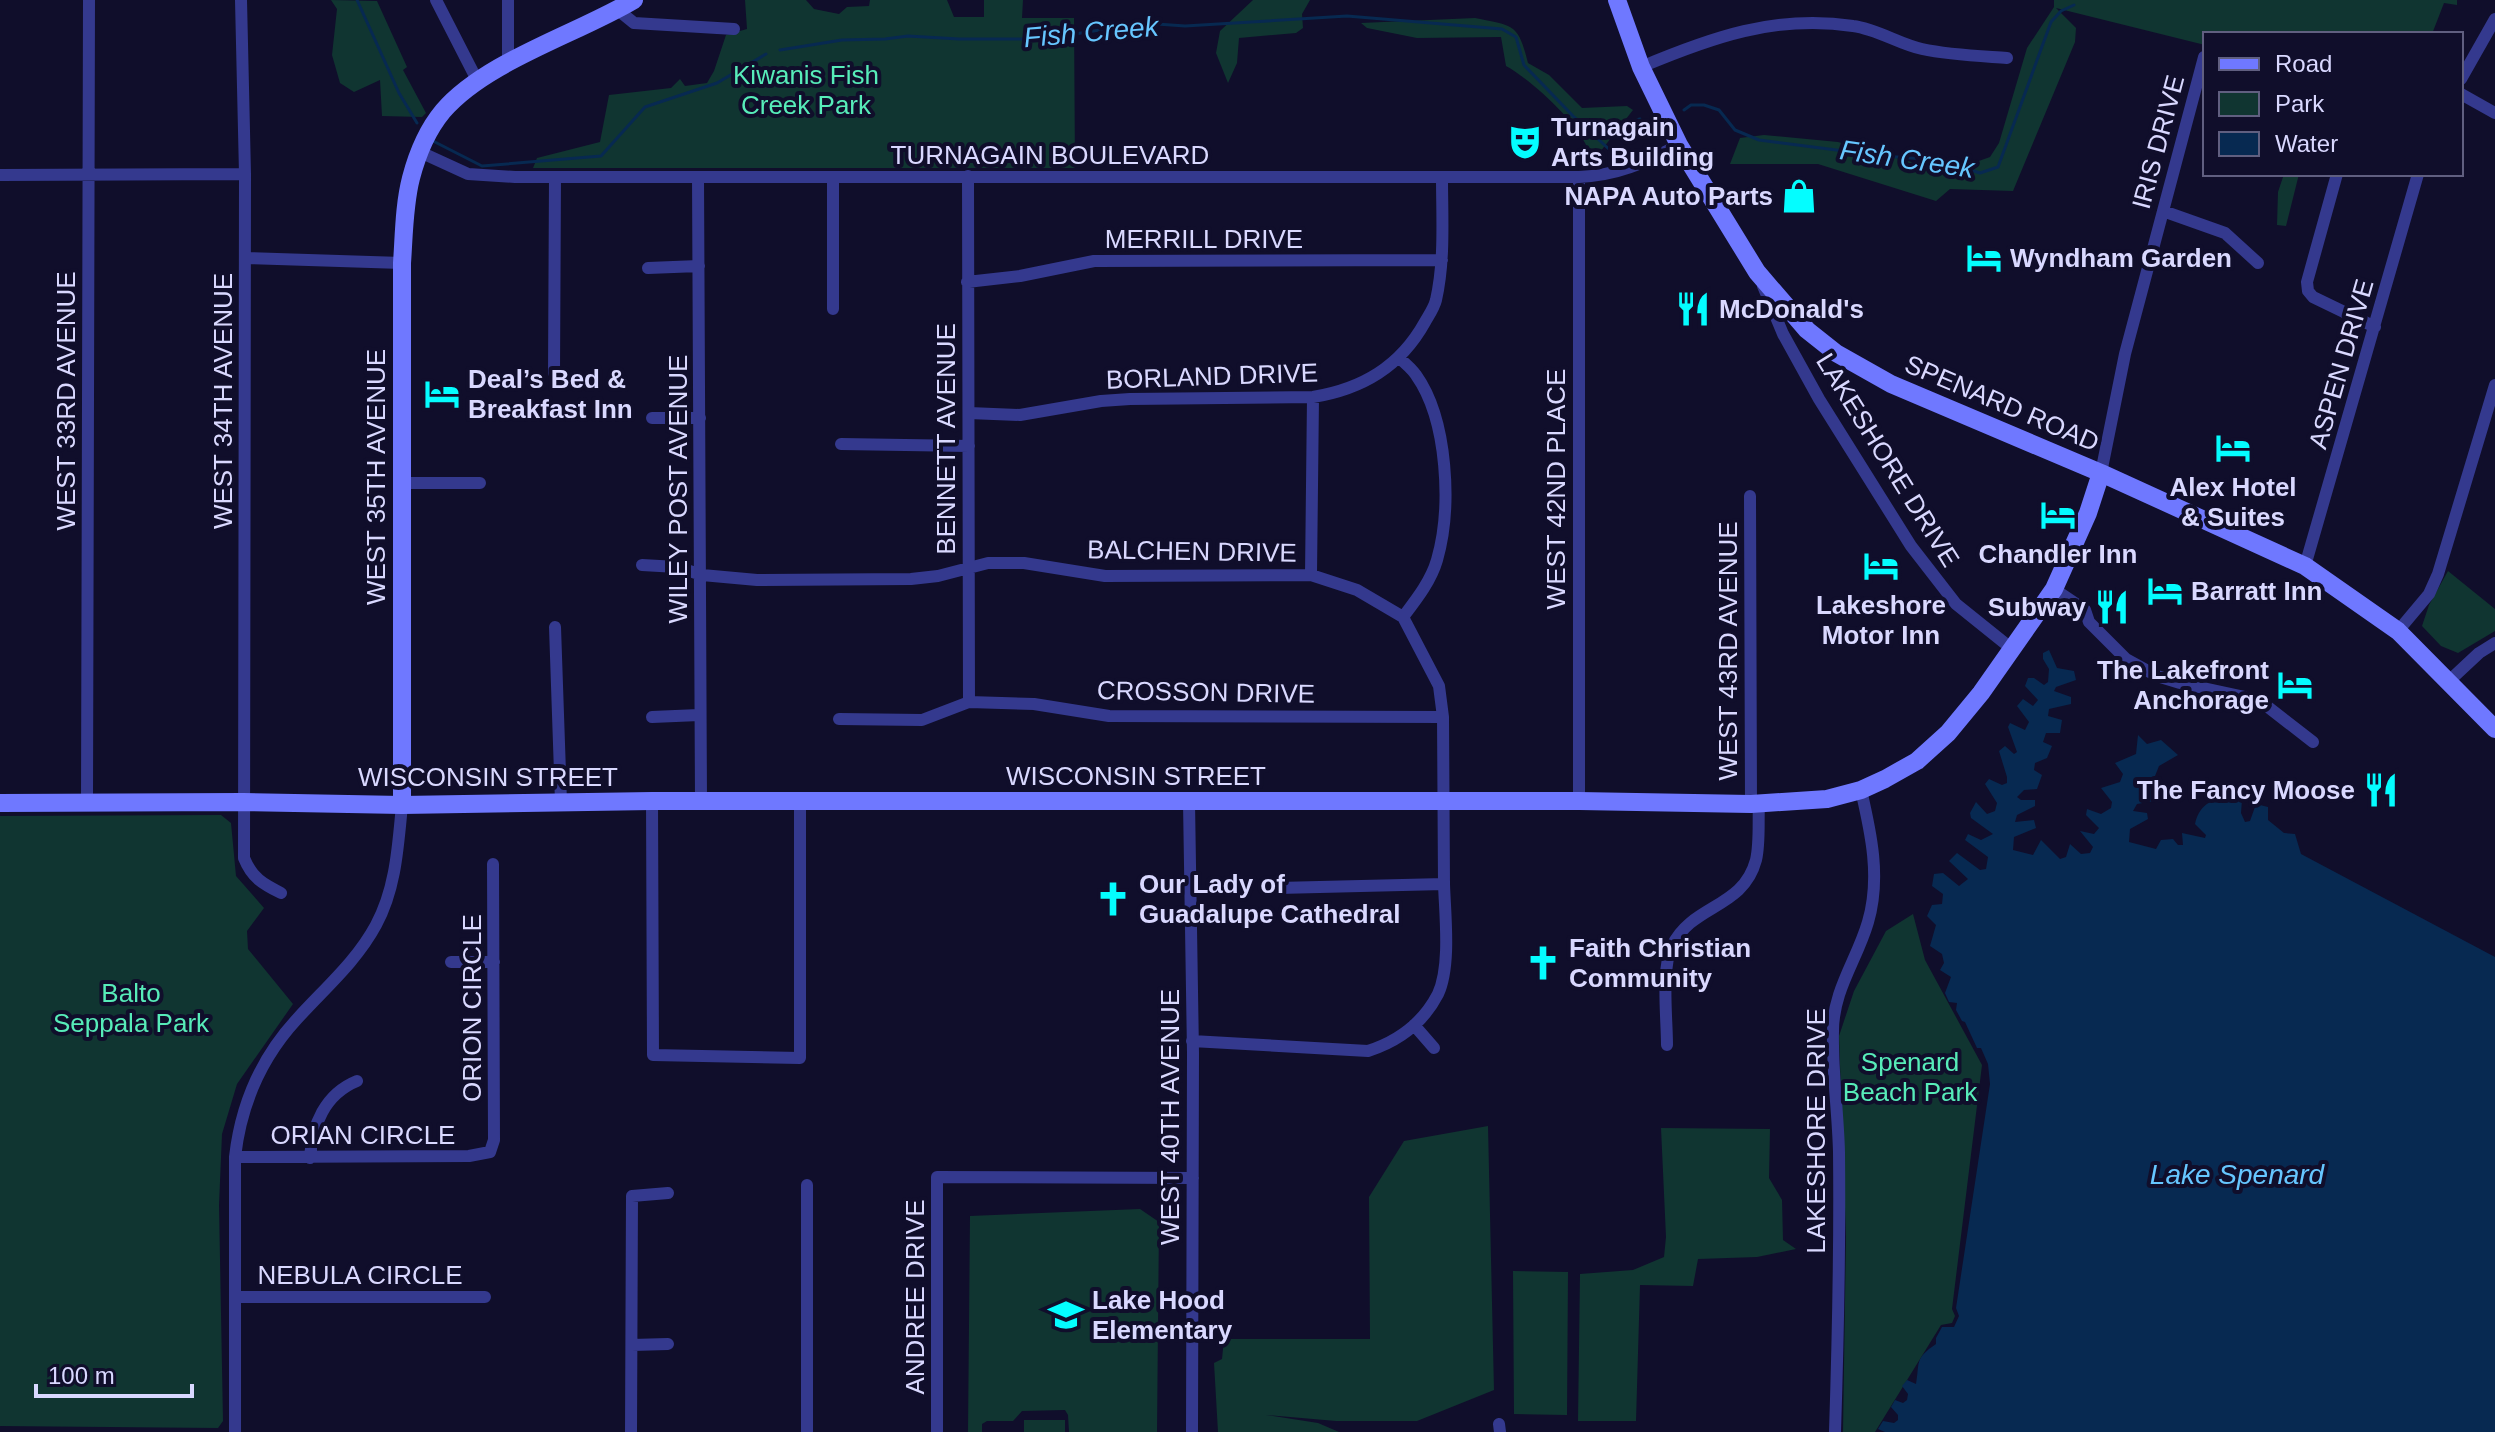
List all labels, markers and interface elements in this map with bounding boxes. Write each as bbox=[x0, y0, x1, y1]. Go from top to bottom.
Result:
water label: Fish Creek bbox=[1022, 10, 1162, 53]
legend bbox=[2203, 32, 2463, 176]
text: Road bbox=[2275, 50, 2332, 77]
park label: Kiwanis Fish Creek Park bbox=[733, 60, 879, 120]
street label: IRIS DRIVE bbox=[2126, 72, 2190, 212]
text: Park bbox=[2275, 90, 2325, 117]
place label: Turnagain Arts Building bbox=[1551, 112, 1714, 172]
theatre icon: Turnagain Arts Building bbox=[1506, 123, 1544, 161]
text: Water bbox=[2275, 130, 2338, 157]
water label: Fish Creek bbox=[1838, 134, 1978, 184]
street label: TURNAGAIN BOULEVARD bbox=[891, 140, 1209, 170]
shop icon: NAPA Auto Parts bbox=[1780, 177, 1818, 215]
place label: NAPA Auto Parts bbox=[1565, 181, 1773, 211]
street label: MERRILL DRIVE bbox=[1105, 224, 1303, 254]
hotel icon: Wyndham Garden bbox=[1965, 239, 2003, 277]
place label: Wyndham Garden bbox=[2010, 243, 2232, 273]
street label: WEST 33RD AVENUE bbox=[51, 271, 81, 531]
street label: WEST 34TH AVENUE bbox=[208, 273, 238, 529]
street label: ASPEN DRIVE bbox=[2302, 276, 2380, 452]
restaurant icon: McDonald's bbox=[1674, 290, 1712, 328]
place label: McDonald's bbox=[1719, 294, 1864, 324]
street label: BENNETT AVENUE bbox=[931, 323, 961, 555]
street label: LAKESHORE DRIVE bbox=[1810, 348, 1966, 572]
street label: WEST 35TH AVENUE bbox=[361, 349, 391, 605]
street label: SPENARD ROAD bbox=[1900, 349, 2104, 457]
street label: WILEY POST AVENUE bbox=[663, 355, 693, 623]
street label: BORLAND DRIVE bbox=[1105, 357, 1319, 395]
place label: Deal’s Bed & Breakfast Inn bbox=[468, 364, 633, 424]
street label: WEST 42ND PLACE bbox=[1541, 369, 1571, 609]
hotel icon: Deal’s Bed & Breakfast Inn bbox=[423, 375, 461, 413]
hotel icon: Alex Hotel & Suites bbox=[2214, 429, 2252, 467]
place label: Alex Hotel & Suites bbox=[2169, 472, 2297, 532]
hotel icon: Chandler Inn bbox=[2039, 496, 2077, 534]
street label: WEST 43RD AVENUE bbox=[1713, 521, 1743, 781]
street label: BALCHEN DRIVE bbox=[1087, 534, 1297, 568]
place label: Chandler Inn bbox=[1979, 539, 2137, 569]
hotel icon: Lakeshore Motor Inn bbox=[1862, 547, 1900, 585]
hotel icon: Barratt Inn bbox=[2146, 572, 2184, 610]
place label: Barratt Inn bbox=[2191, 576, 2322, 606]
restaurant icon: Subway bbox=[2093, 588, 2131, 626]
place label: Lakeshore Motor Inn bbox=[1816, 590, 1946, 650]
place label: Subway bbox=[1988, 592, 2087, 622]
place label: The Lakefront Anchorage bbox=[2097, 655, 2269, 715]
hotel icon: The Lakefront Anchorage bbox=[2276, 666, 2314, 704]
street label: CROSSON DRIVE bbox=[1097, 675, 1315, 709]
street label: WISCONSIN STREET bbox=[1006, 761, 1266, 791]
street label: WISCONSIN STREET bbox=[358, 762, 618, 792]
restaurant icon: The Fancy Moose bbox=[2362, 771, 2400, 809]
place label: The Fancy Moose bbox=[2137, 775, 2355, 805]
place label: Our Lady of Guadalupe Cathedral bbox=[1139, 869, 1401, 929]
church icon: Our Lady of Guadalupe Cathedral bbox=[1094, 880, 1132, 918]
street label: ORION CIRCLE bbox=[457, 914, 487, 1102]
place label: Faith Christian Community bbox=[1569, 933, 1751, 993]
church icon: Faith Christian Community bbox=[1524, 944, 1562, 982]
park label: Balto Seppala Park bbox=[53, 978, 210, 1038]
street label: WEST 40TH AVENUE bbox=[1155, 989, 1185, 1245]
street label: LAKESHORE DRIVE bbox=[1801, 1008, 1831, 1254]
park label: Spenard Beach Park bbox=[1843, 1047, 1978, 1107]
street label: ORIAN CIRCLE bbox=[271, 1120, 455, 1150]
water label: Lake Spenard bbox=[2150, 1159, 2326, 1190]
street label: ANDREE DRIVE bbox=[900, 1199, 930, 1395]
street label: NEBULA CIRCLE bbox=[257, 1260, 463, 1290]
place label: Lake Hood Elementary bbox=[1092, 1285, 1233, 1345]
school or university icon: Lake Hood Elementary bbox=[1047, 1296, 1085, 1334]
scale bar bbox=[36, 1348, 192, 1398]
text: 100 m bbox=[48, 1362, 115, 1389]

